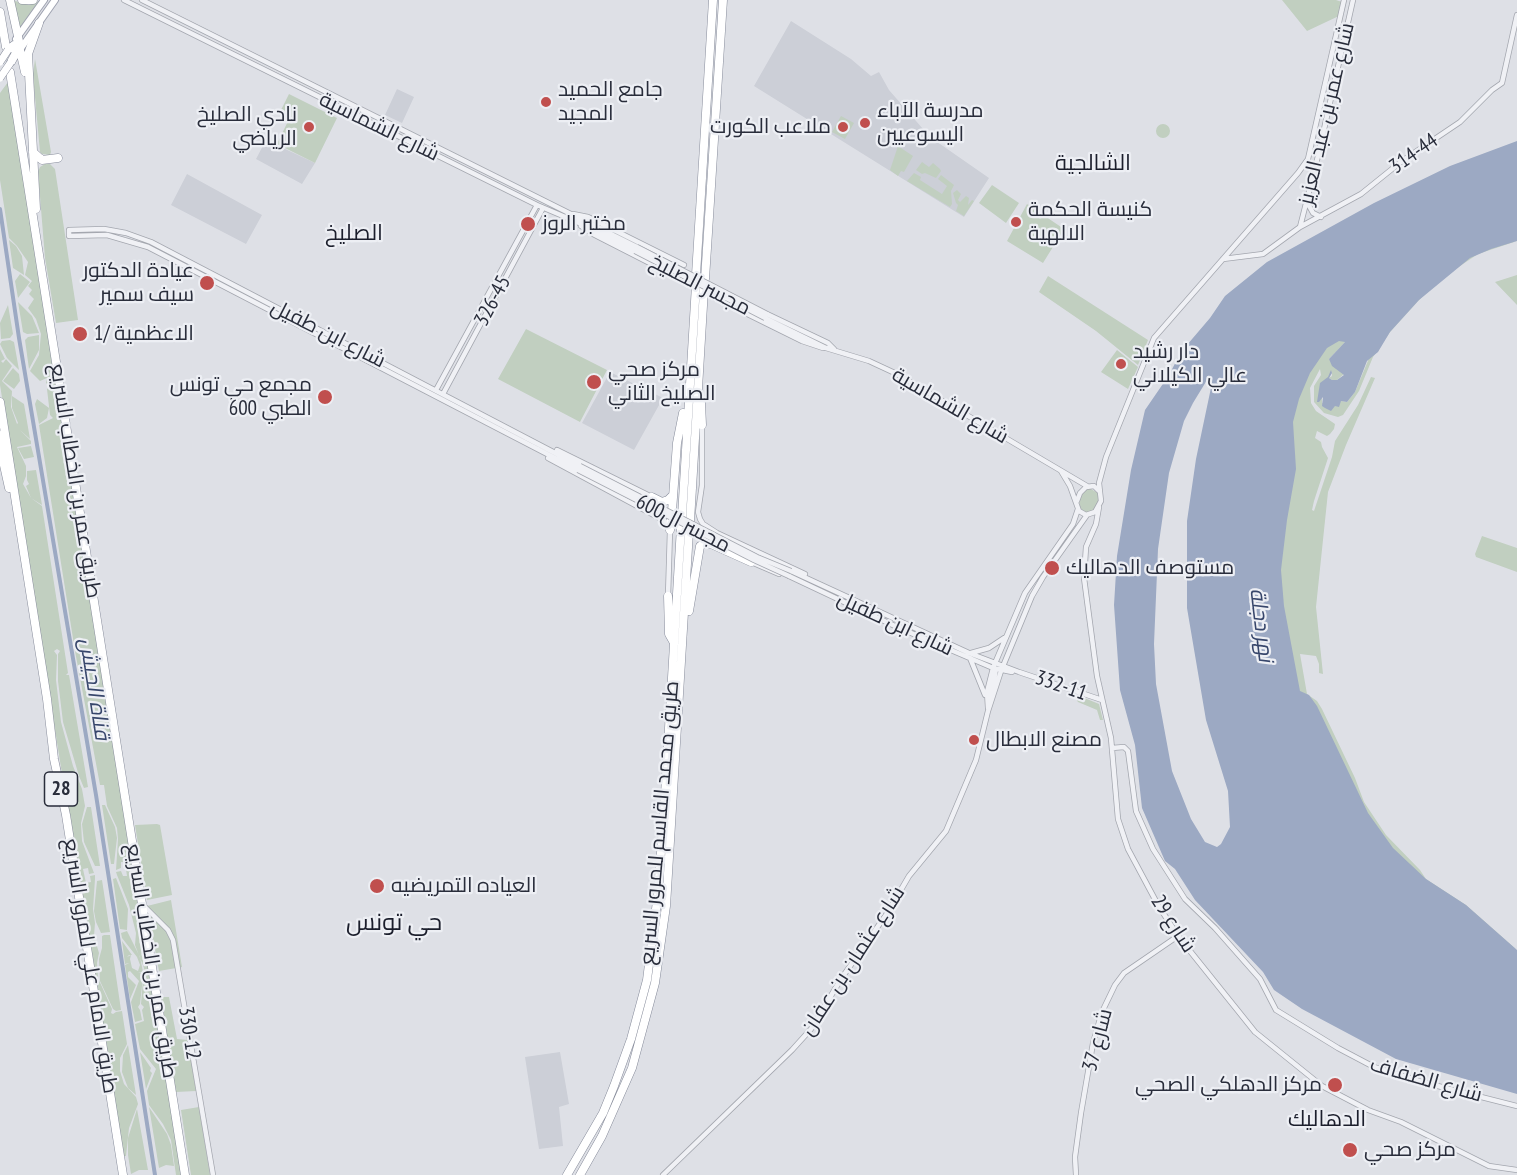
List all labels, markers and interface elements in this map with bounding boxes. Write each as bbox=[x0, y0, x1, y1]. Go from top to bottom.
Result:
street label: شارع عمر بن عبد العزيز bbox=[1294, 20, 1360, 208]
place label: جامع الحميد المجيد bbox=[558, 77, 663, 127]
street label: شارع الشماسية bbox=[315, 87, 443, 167]
marker: جامع الحميد المجيد bbox=[539, 95, 553, 109]
place label: مدرسة الآباء اليسوعيين bbox=[877, 98, 984, 148]
place label: نادي الصليخ الرياضي bbox=[197, 102, 297, 152]
place label: ملاعب الكورت bbox=[710, 114, 831, 140]
marker: مدرسة الآباء اليسوعيين bbox=[858, 116, 872, 130]
marker: نادي الصليخ الرياضي bbox=[302, 120, 316, 134]
marker: ملاعب الكورت bbox=[836, 120, 850, 134]
street label: 314-44 bbox=[1385, 128, 1443, 180]
district label: الشالجية bbox=[1055, 151, 1131, 177]
place label: كنيسة الحكمة الالهية bbox=[1028, 197, 1152, 247]
place label: مختبر الروز bbox=[542, 211, 626, 237]
marker: مختبر الروز bbox=[519, 215, 537, 233]
marker: كنيسة الحكمة الالهية bbox=[1009, 215, 1023, 229]
district label: الصليخ bbox=[325, 221, 383, 247]
street label: مجسر الصليخ bbox=[645, 249, 755, 321]
place label: عيادة الدكتور سيف سمير bbox=[83, 258, 194, 308]
street label: 326-45 bbox=[469, 272, 517, 330]
marker: عيادة الدكتور سيف سمير bbox=[198, 274, 216, 292]
street label: شارع ابن طفيل bbox=[266, 294, 390, 374]
place label: الاعظمية /1 bbox=[94, 321, 194, 347]
marker: الاعظمية /1 bbox=[71, 325, 89, 343]
place label: دار رشيد عالي الكيلاني bbox=[1133, 339, 1247, 389]
place label: مركز صحي الصليخ الثاني bbox=[608, 357, 716, 407]
marker: دار رشيد عالي الكيلاني bbox=[1114, 357, 1128, 371]
street label: طريق عمر بن الخطاب السريع bbox=[44, 362, 106, 600]
street label: شارع الشماسية bbox=[887, 362, 1013, 450]
place label: مجمع حي تونس الطبي 600 bbox=[170, 372, 312, 422]
marker: مركز صحي الصليخ الثاني bbox=[585, 373, 603, 391]
marker: مجمع حي تونس الطبي 600 bbox=[316, 388, 334, 406]
street label: مجسر ال600 bbox=[632, 489, 734, 559]
place label: مستوصف الدهاليك bbox=[1066, 555, 1234, 581]
marker: مستوصف الدهاليك bbox=[1043, 559, 1061, 577]
street label: شارع ابن طفيل bbox=[833, 586, 957, 662]
water label: نهر دجلة bbox=[1243, 587, 1279, 663]
water label: قناة الجيش bbox=[73, 636, 115, 742]
street label: 332-11 bbox=[1032, 665, 1090, 707]
street label: طريق محمد القاسم للمرور السريع bbox=[635, 680, 685, 966]
place label: مصنع الابطال bbox=[986, 727, 1102, 753]
marker: مصنع الابطال bbox=[967, 733, 981, 747]
road number: 28 bbox=[44, 772, 78, 806]
street label: طريق الامام علي للمرور السريع bbox=[57, 837, 123, 1095]
street label: طريق عمر بن الخطاب السريع bbox=[120, 842, 182, 1080]
place label: العياده التمريضيه bbox=[391, 873, 537, 899]
marker: العياده التمريضيه bbox=[368, 877, 386, 895]
street label: شارع عثمان بن عفان bbox=[795, 881, 911, 1041]
street label: شارع 29 bbox=[1145, 890, 1201, 958]
district label: حي تونس bbox=[346, 909, 442, 937]
street label: 330-12 bbox=[172, 1005, 206, 1061]
street label: شارع 37 bbox=[1078, 1006, 1118, 1074]
street label: شارع الضفاف bbox=[1367, 1052, 1485, 1108]
place label: مركز الدهلكي الصحي bbox=[1135, 1072, 1322, 1098]
marker: مركز الدهلكي الصحي bbox=[1326, 1076, 1344, 1094]
district label: الدهاليك bbox=[1288, 1107, 1366, 1133]
place label: مركز صحي bbox=[1364, 1137, 1456, 1163]
marker: مركز صحي bbox=[1341, 1141, 1359, 1159]

